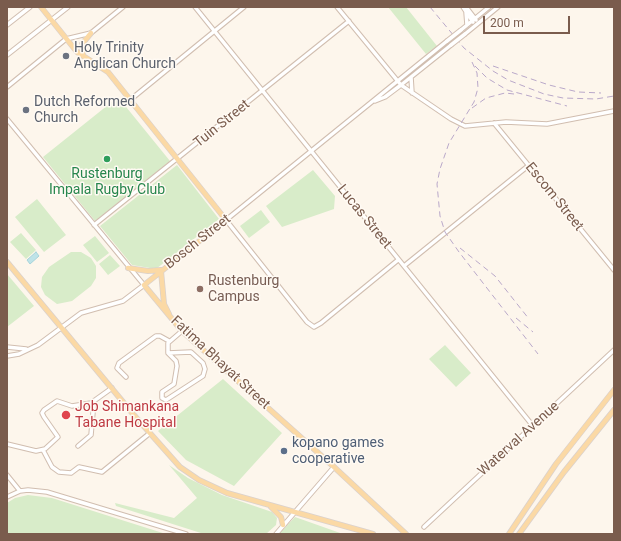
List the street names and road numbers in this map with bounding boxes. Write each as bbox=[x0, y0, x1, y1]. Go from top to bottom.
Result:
street label: Tuin Street bbox=[191, 96, 253, 152]
street label: Escom Street bbox=[521, 159, 587, 235]
street label: Lucas Street bbox=[333, 182, 395, 252]
street label: Bosch Street bbox=[162, 211, 234, 273]
street label: Fatima Bhayat Street bbox=[167, 313, 273, 413]
street label: Waterval Avenue bbox=[475, 398, 563, 480]

